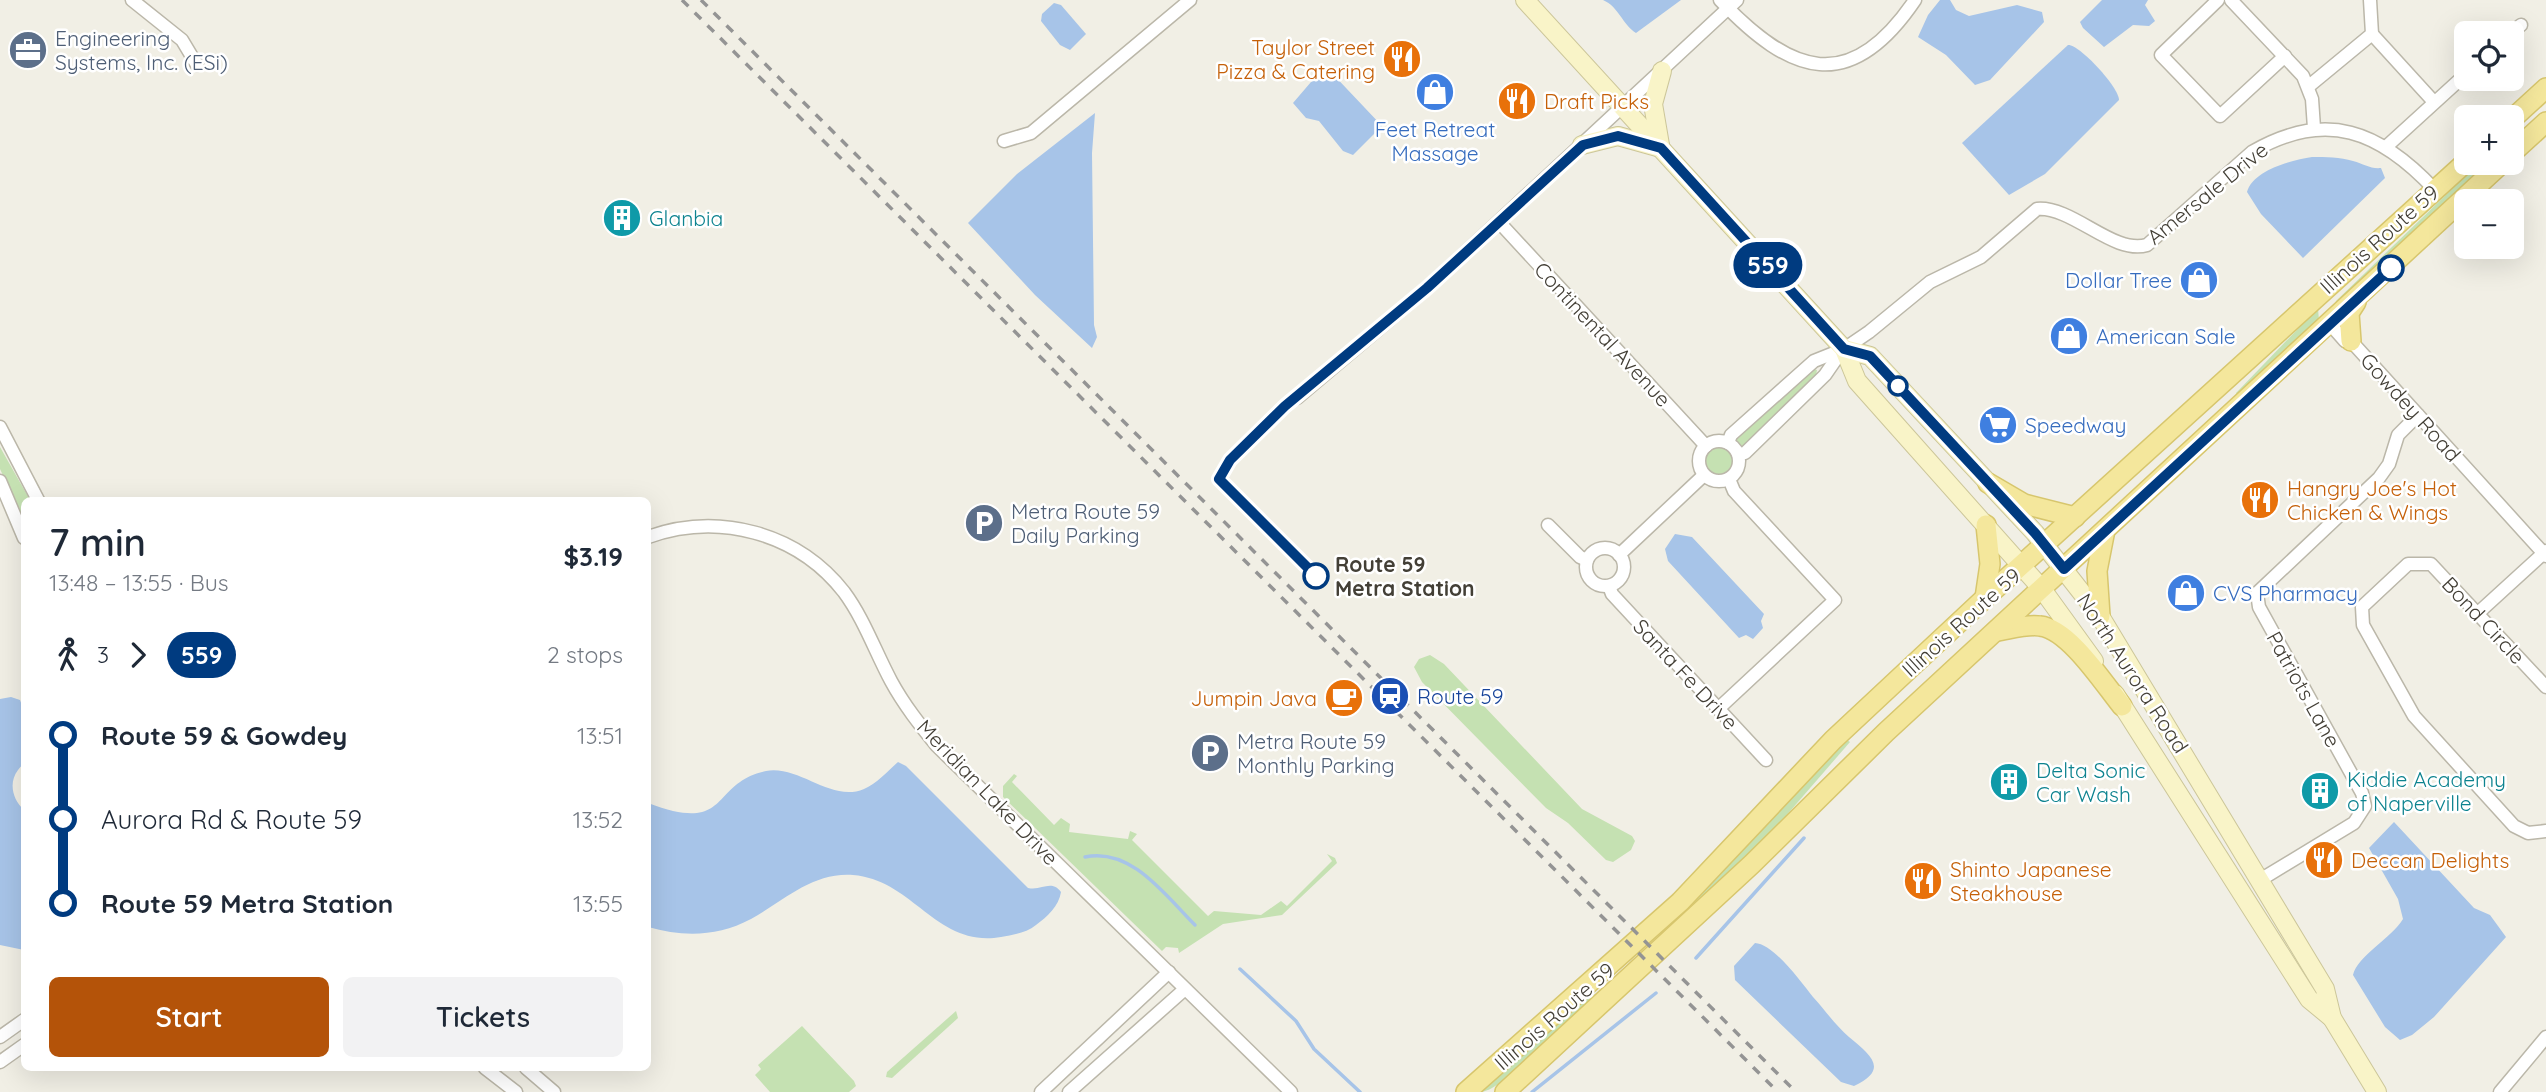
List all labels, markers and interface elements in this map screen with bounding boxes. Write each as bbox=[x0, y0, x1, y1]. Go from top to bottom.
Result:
map controls bbox=[2454, 21, 2524, 259]
button: locate bbox=[2454, 21, 2524, 91]
place label: Engineering Systems, Inc. (ESi) bbox=[55, 25, 228, 75]
office icon: Engineering Systems, Inc. (ESi) bbox=[7, 29, 49, 71]
place label: Taylor Street Pizza & Catering bbox=[1216, 34, 1375, 84]
restaurant icon: Taylor Street Pizza & Catering bbox=[1381, 38, 1423, 80]
shop icon: Feet Retreat Massage bbox=[1414, 71, 1456, 113]
restaurant icon: Draft Picks bbox=[1496, 80, 1538, 122]
place label: Draft Picks bbox=[1544, 88, 1649, 114]
button: + bbox=[2454, 105, 2524, 175]
place label: Feet Retreat Massage bbox=[1375, 116, 1495, 166]
street label: Amersale Drive bbox=[2141, 136, 2273, 250]
street label: Illinois Route 59 bbox=[2314, 179, 2444, 299]
button: − bbox=[2454, 189, 2524, 259]
building icon: Glanbia bbox=[601, 197, 643, 239]
place label: Glanbia bbox=[649, 205, 723, 231]
line badge: 559 bbox=[1728, 242, 1808, 288]
text: 559 bbox=[1747, 250, 1789, 280]
unlabelled marker bbox=[2378, 255, 2404, 281]
street label: Continental Avenue bbox=[1529, 256, 1677, 412]
shop icon: Dollar Tree bbox=[2178, 259, 2220, 301]
place label: Dollar Tree bbox=[2065, 267, 2172, 293]
shop icon: American Sale bbox=[2048, 315, 2090, 357]
place label: American Sale bbox=[2096, 323, 2236, 349]
street label: Gowdey Road bbox=[2355, 347, 2467, 467]
unlabelled marker bbox=[1888, 376, 1908, 396]
supermarket icon: Speedway bbox=[1977, 404, 2019, 446]
place label: Speedway bbox=[2025, 412, 2127, 438]
place label: Hangry Joe's Hot Chicken & Wings bbox=[2287, 475, 2457, 525]
restaurant icon: Hangry Joe's Hot Chicken & Wings bbox=[2239, 479, 2281, 521]
place label: Metra Route 59 Daily Parking bbox=[1011, 498, 1160, 548]
parking icon: Metra Route 59 Daily Parking bbox=[963, 502, 1005, 544]
text: 7 min bbox=[49, 518, 146, 566]
text: $3.19 bbox=[563, 540, 623, 573]
place label: Route 59 Metra Station bbox=[1335, 551, 1475, 601]
street label: Illinois Route 59 bbox=[1896, 562, 2026, 682]
marker: Route 59 Metra Station bbox=[1303, 563, 1329, 589]
text: 13:48 – 13:55 · Bus bbox=[49, 568, 229, 597]
street label: Bond Circle bbox=[2437, 571, 2531, 669]
shop icon: CVS Pharmacy bbox=[2165, 572, 2207, 614]
place label: CVS Pharmacy bbox=[2213, 580, 2358, 606]
street label: North Aurora Road bbox=[2072, 588, 2194, 758]
street label: Santa Fe Drive bbox=[1628, 613, 1744, 735]
street label: Patriots Lane bbox=[2261, 626, 2347, 752]
icon: walk bbox=[49, 636, 87, 674]
icon: forward bbox=[119, 636, 157, 674]
text: 3 bbox=[97, 640, 109, 669]
text: 559 bbox=[181, 640, 222, 670]
text: 2 stops bbox=[547, 640, 623, 669]
station icon: Route 59 bbox=[1369, 675, 1411, 717]
cafe icon: Jumpin Java bbox=[1323, 677, 1365, 719]
place label: Route 59 bbox=[1417, 683, 1503, 709]
place label: Jumpin Java bbox=[1191, 685, 1317, 711]
street label: Meridian Lake Drive bbox=[912, 714, 1064, 870]
text: Route 59 & Gowdey bbox=[101, 719, 347, 752]
text: 13:51 bbox=[577, 721, 623, 750]
place label: Metra Route 59 Monthly Parking bbox=[1237, 728, 1395, 778]
parking icon: Metra Route 59 Monthly Parking bbox=[1189, 732, 1231, 774]
place label: Delta Sonic Car Wash bbox=[2036, 757, 2146, 807]
building icon: Delta Sonic Car Wash bbox=[1988, 761, 2030, 803]
place label: Kiddie Academy of Naperville bbox=[2347, 766, 2506, 816]
building icon: Kiddie Academy of Naperville bbox=[2299, 770, 2341, 812]
text: Aurora Rd & Route 59 bbox=[101, 803, 362, 836]
text: 13:52 bbox=[573, 805, 623, 834]
restaurant icon: Deccan Delights bbox=[2303, 839, 2345, 881]
place label: Deccan Delights bbox=[2351, 847, 2509, 873]
place label: Shinto Japanese Steakhouse bbox=[1950, 856, 2112, 906]
restaurant icon: Shinto Japanese Steakhouse bbox=[1902, 860, 1944, 902]
text: Route 59 Metra Station bbox=[101, 887, 393, 920]
text: 13:55 bbox=[573, 889, 623, 918]
street label: Illinois Route 59 bbox=[1489, 957, 1619, 1075]
button: Start bbox=[49, 977, 329, 1057]
button: Tickets bbox=[343, 977, 623, 1057]

